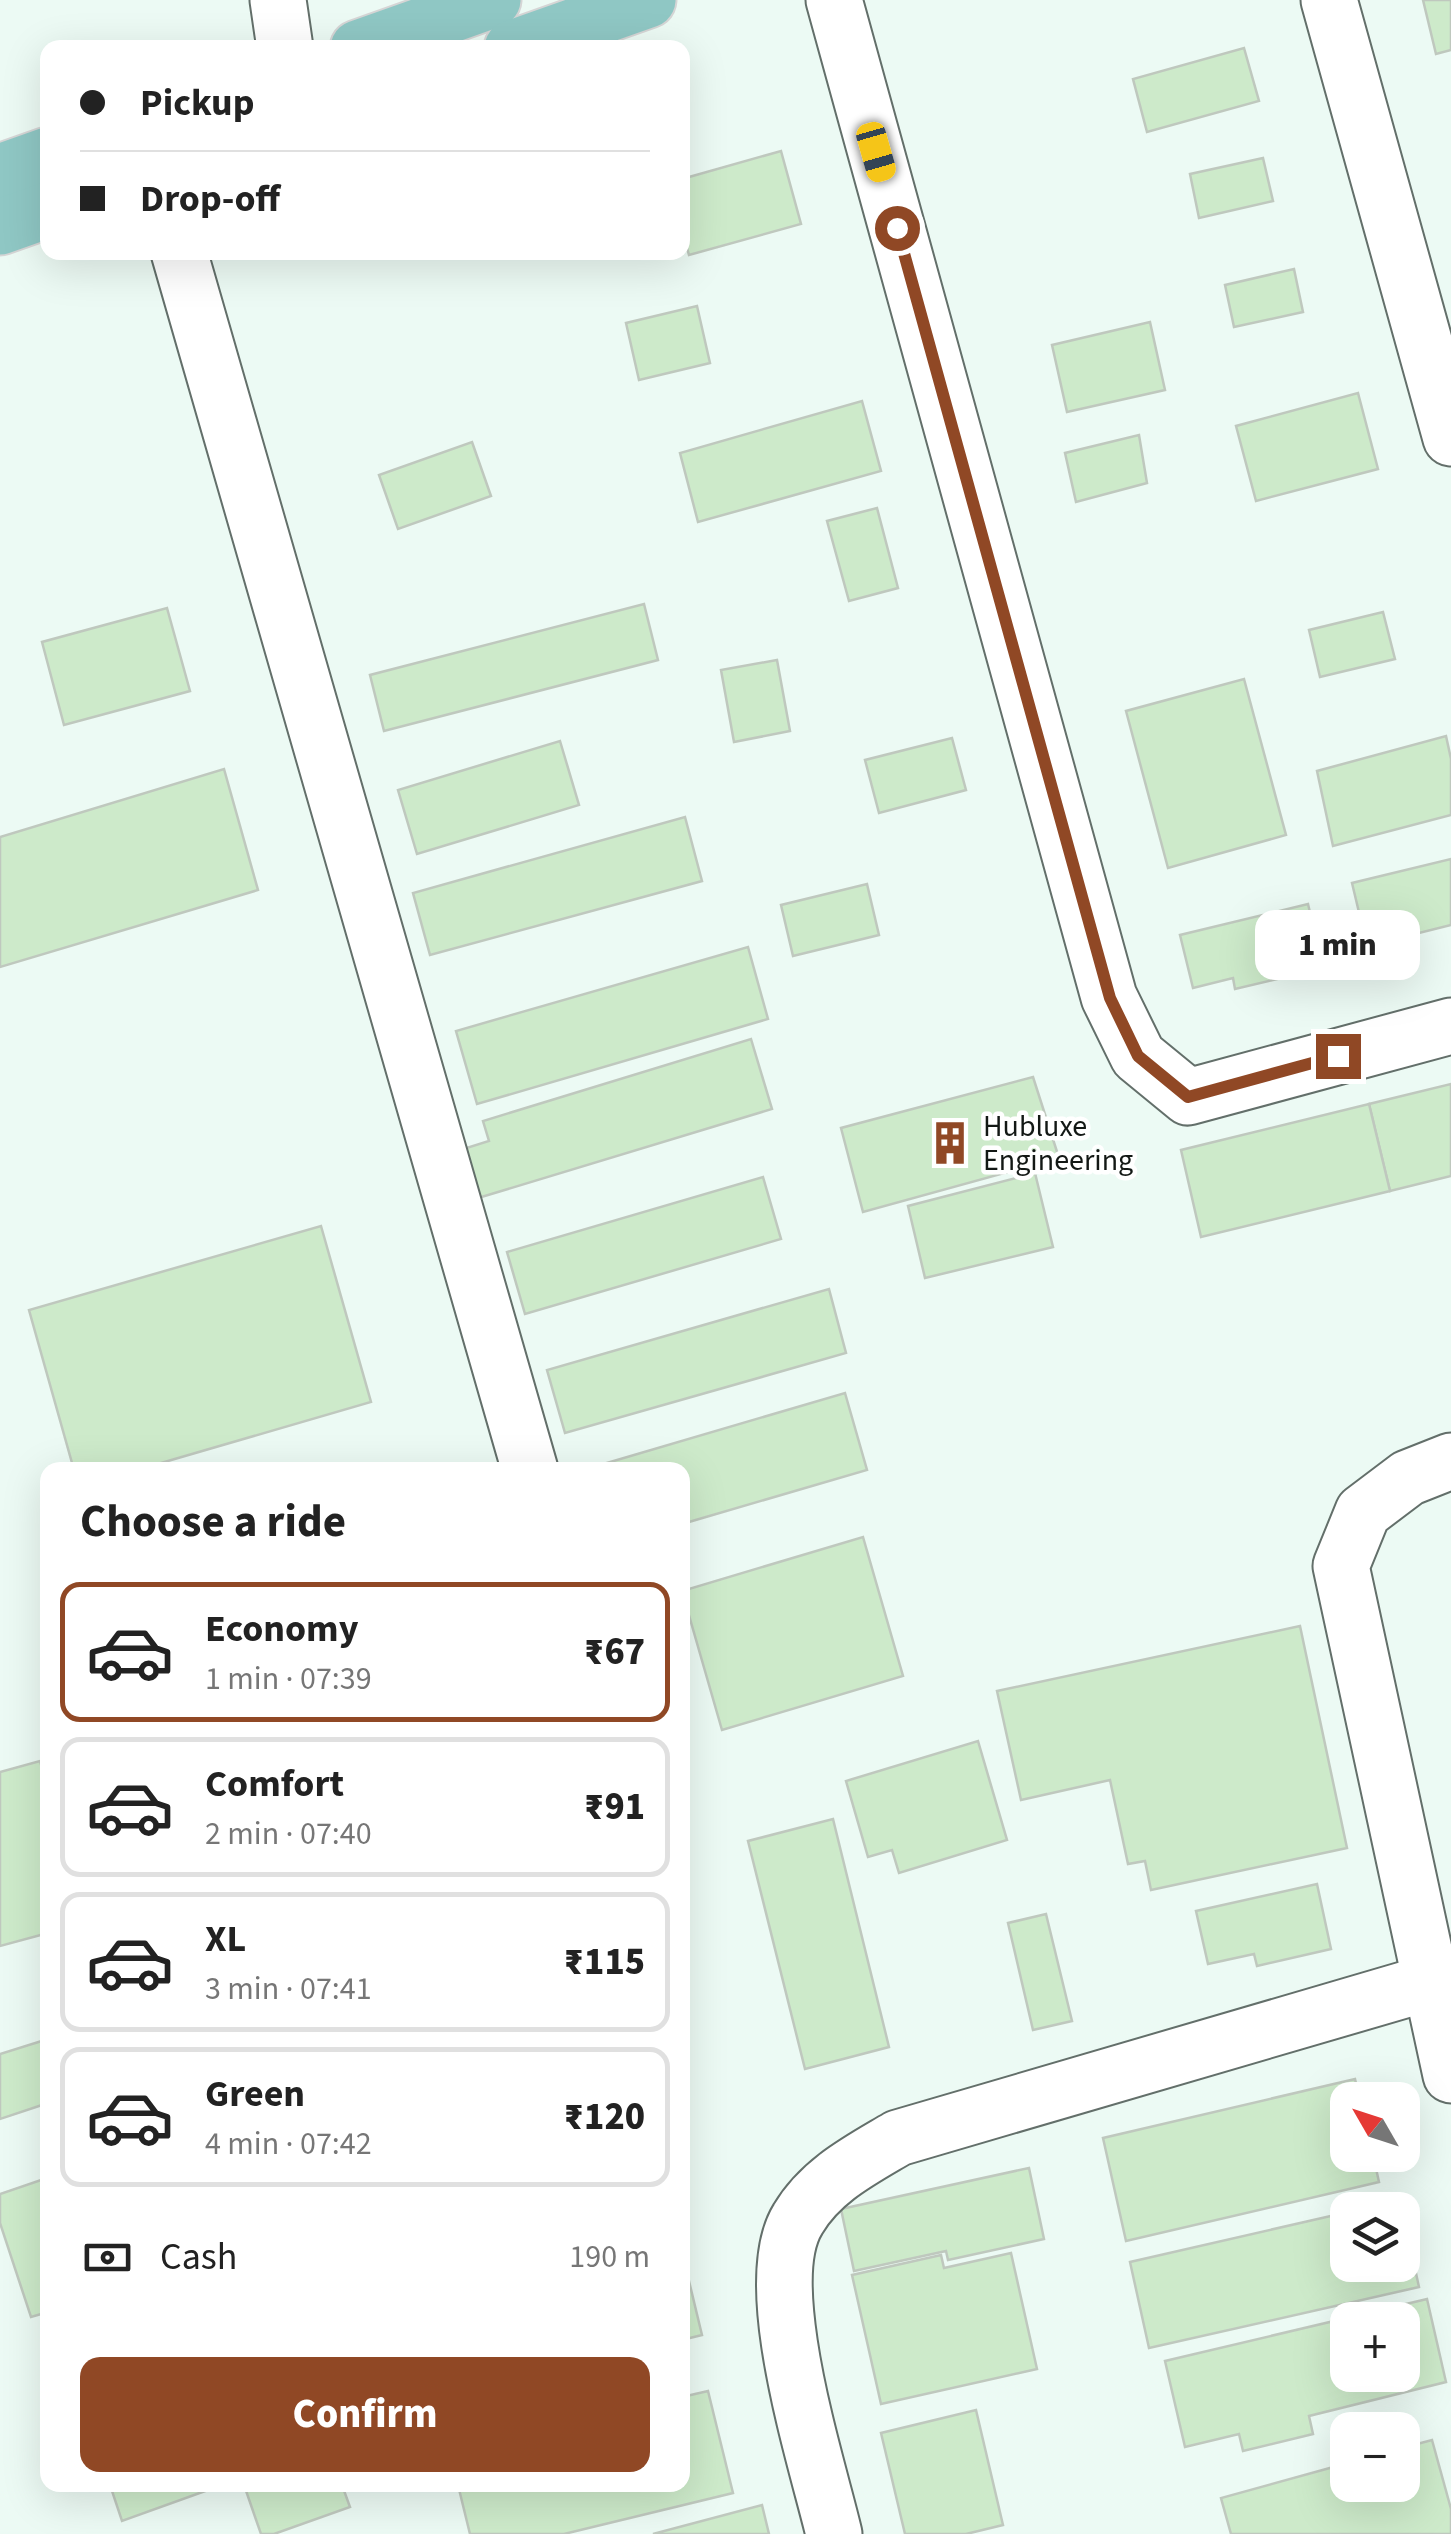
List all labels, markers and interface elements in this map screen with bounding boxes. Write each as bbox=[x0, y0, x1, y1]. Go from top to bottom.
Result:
text: Pickup bbox=[140, 76, 254, 130]
car bbox=[853, 119, 899, 185]
text: Drop-off bbox=[140, 172, 280, 226]
route start bbox=[875, 206, 920, 251]
callout: 1 min bbox=[1256, 911, 1420, 981]
text: 1 min bbox=[1298, 922, 1377, 968]
route end bbox=[1316, 1034, 1361, 1079]
place label: Hubluxe Engineering bbox=[983, 1105, 1133, 1182]
building icon: Hubluxe Engineering bbox=[926, 1119, 974, 1167]
text: Choose a ride bbox=[80, 1490, 346, 1554]
text: Economy bbox=[205, 1602, 358, 1656]
icon: car bbox=[85, 1607, 175, 1697]
text: ₹67 bbox=[584, 1625, 645, 1679]
text: 1 min · 07:39 bbox=[205, 1656, 372, 1702]
text: Comfort bbox=[205, 1757, 344, 1811]
icon: car bbox=[85, 1762, 175, 1852]
text: ₹91 bbox=[584, 1780, 645, 1834]
text: 2 min · 07:40 bbox=[205, 1811, 372, 1857]
text: XL bbox=[205, 1912, 246, 1966]
icon: car bbox=[85, 1917, 175, 2007]
text: ₹115 bbox=[564, 1935, 645, 1989]
text: 3 min · 07:41 bbox=[205, 1966, 372, 2012]
text: Green bbox=[205, 2067, 305, 2121]
icon: car bbox=[85, 2072, 175, 2162]
north arrow bbox=[1330, 2082, 1420, 2172]
map controls bbox=[1330, 2082, 1420, 2502]
text: ₹120 bbox=[564, 2090, 645, 2144]
text: 4 min · 07:42 bbox=[205, 2121, 372, 2167]
button: layers bbox=[1330, 2192, 1420, 2282]
icon: cash bbox=[80, 2230, 135, 2285]
text: Cash bbox=[160, 2230, 237, 2284]
text: 190 m bbox=[569, 2234, 650, 2280]
button: + bbox=[1330, 2302, 1420, 2392]
button: Confirm bbox=[80, 2357, 650, 2472]
button: − bbox=[1330, 2412, 1420, 2502]

